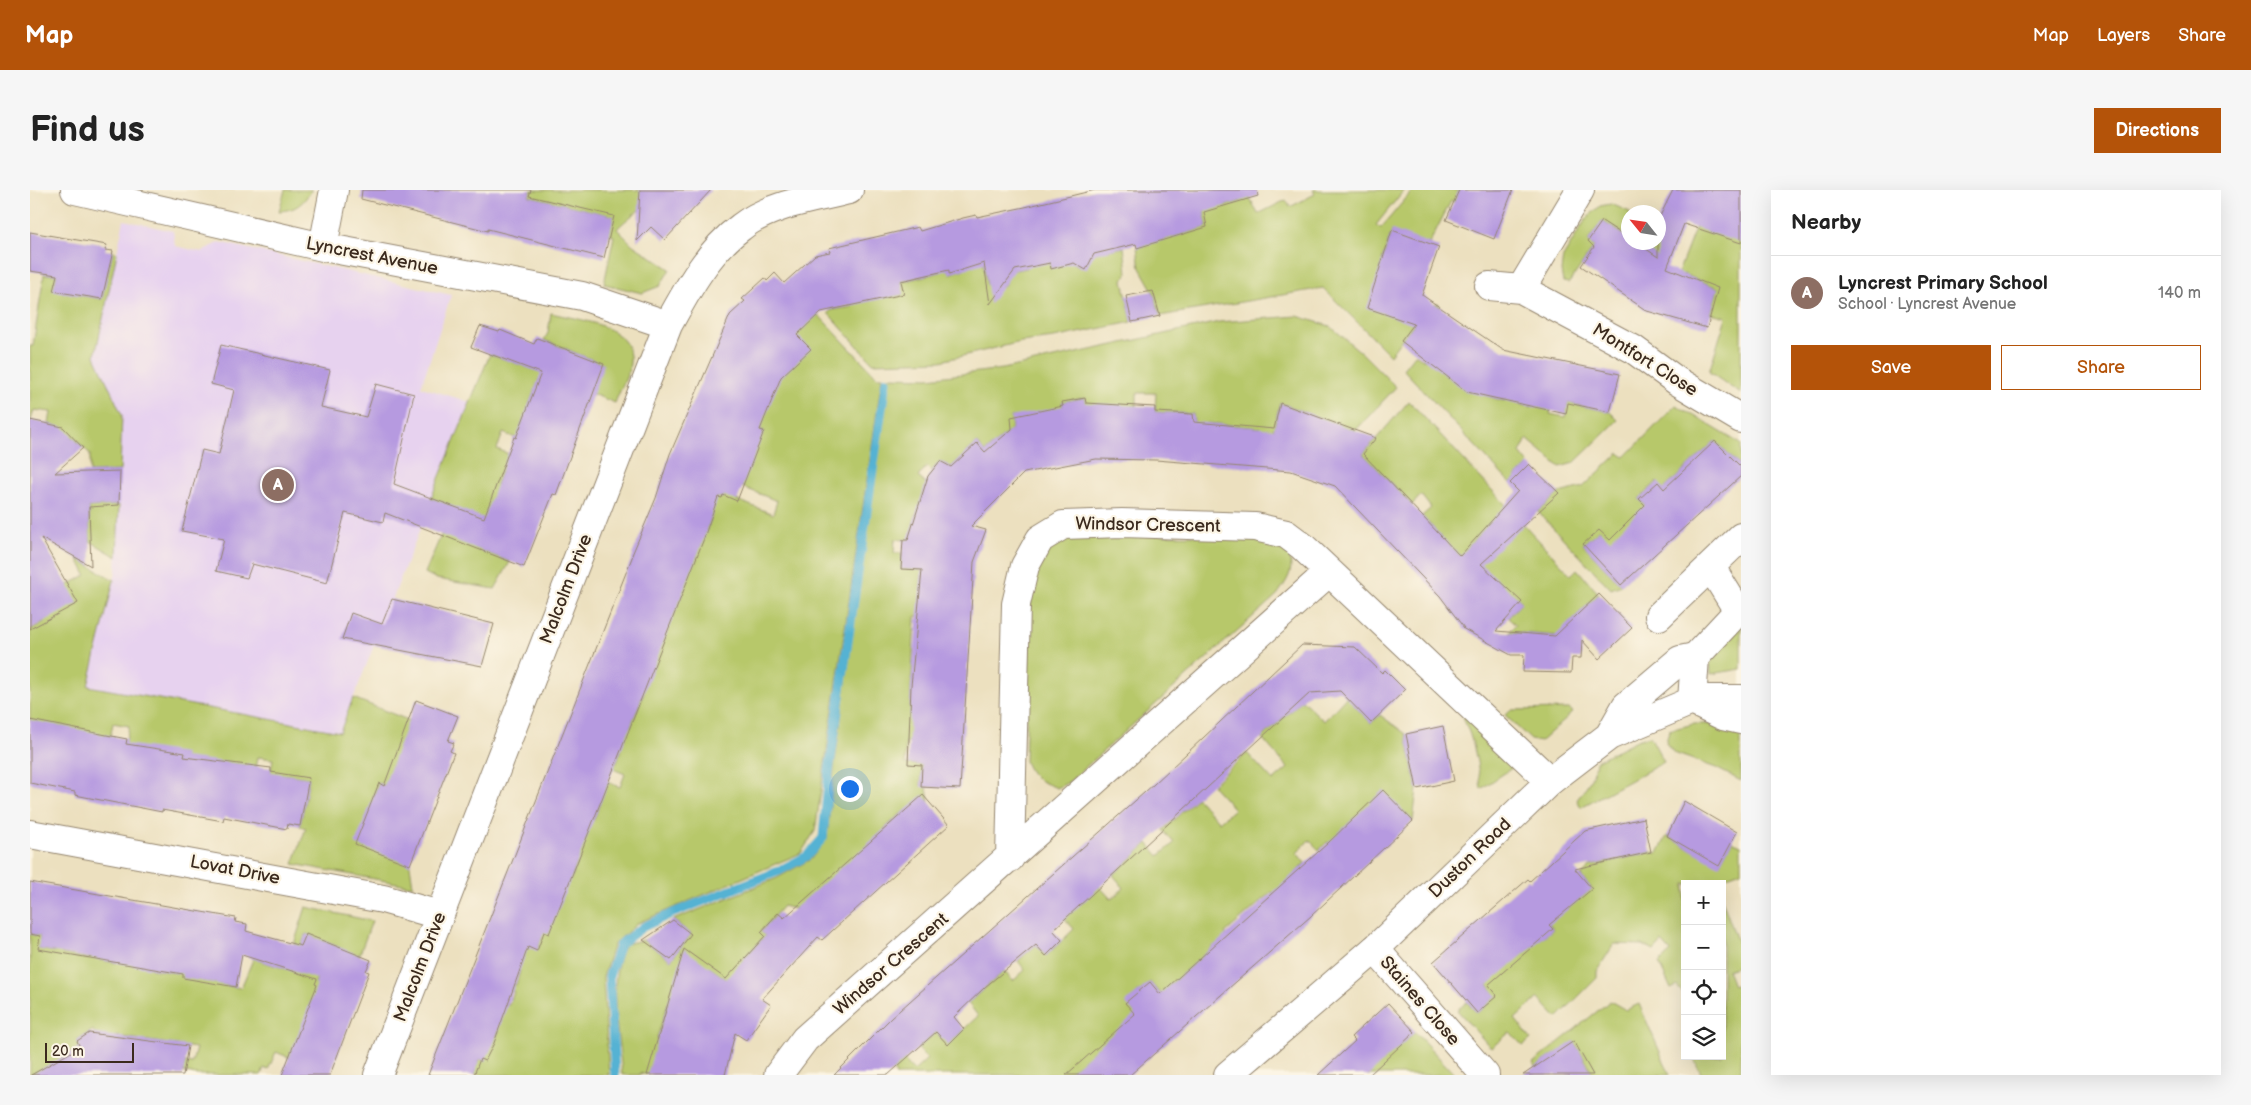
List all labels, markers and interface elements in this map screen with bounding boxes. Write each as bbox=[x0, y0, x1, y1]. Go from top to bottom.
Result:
text: Map bbox=[25, 21, 73, 50]
text: Map bbox=[2033, 25, 2069, 46]
text: Layers bbox=[2097, 25, 2150, 46]
text: Share bbox=[2178, 25, 2226, 46]
button: Directions bbox=[2094, 108, 2221, 153]
text: Find us bbox=[30, 109, 145, 152]
north arrow bbox=[1621, 205, 1666, 250]
text: Nearby bbox=[1791, 210, 1861, 235]
street label: Lyncrest Avenue bbox=[304, 233, 440, 279]
text: Lyncrest Primary School bbox=[1838, 272, 2048, 295]
text: A bbox=[1802, 284, 1812, 303]
text: 140 m bbox=[2158, 284, 2201, 303]
text: School · Lyncrest Avenue bbox=[1838, 295, 2016, 314]
street label: Montfort Close bbox=[1588, 319, 1702, 401]
button: Save bbox=[1791, 345, 1991, 390]
button: Share bbox=[2001, 345, 2201, 390]
pin: A bbox=[262, 466, 294, 504]
street label: Windsor Crescent bbox=[1075, 513, 1221, 537]
street label: Malcolm Drive bbox=[536, 531, 597, 647]
your location bbox=[837, 776, 863, 802]
street label: Duston Road bbox=[1425, 814, 1515, 902]
street label: Lovat Drive bbox=[188, 851, 282, 889]
map controls bbox=[1681, 880, 1726, 1060]
button: + bbox=[1681, 880, 1726, 925]
street label: Windsor Crescent bbox=[829, 908, 953, 1020]
street label: Malcolm Drive bbox=[390, 909, 451, 1025]
button: − bbox=[1681, 925, 1726, 970]
street label: Staines Close bbox=[1376, 952, 1465, 1050]
button: locate bbox=[1681, 970, 1726, 1015]
button: layers bbox=[1681, 1015, 1726, 1060]
scale bar bbox=[45, 1040, 134, 1063]
text: 20 m bbox=[52, 1043, 84, 1060]

